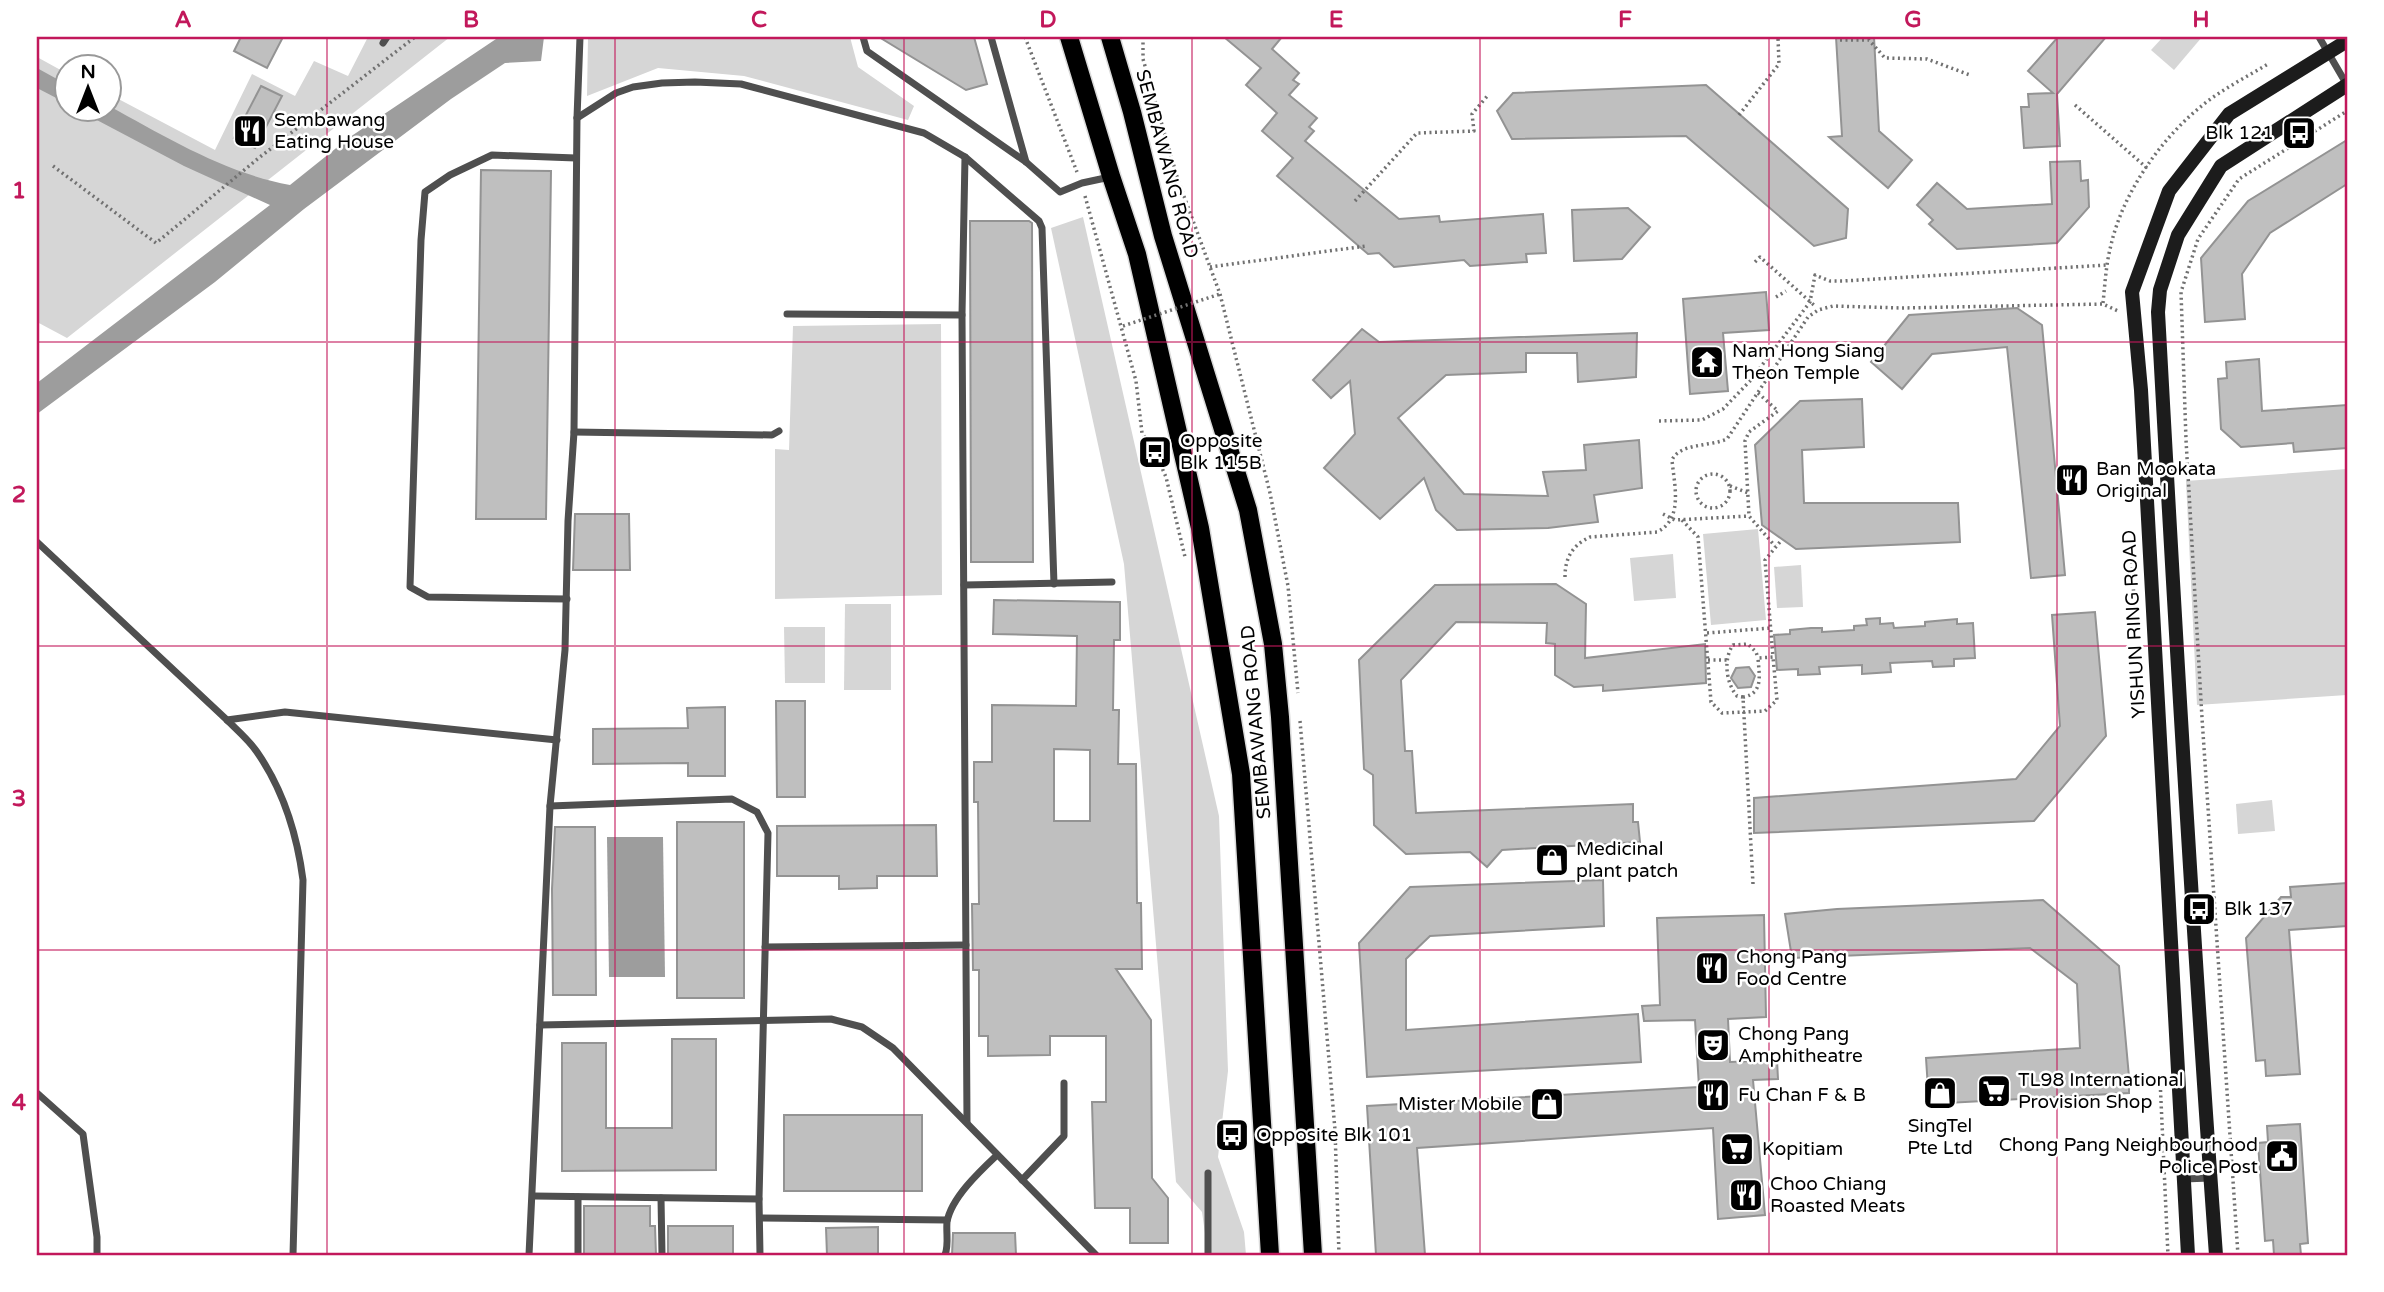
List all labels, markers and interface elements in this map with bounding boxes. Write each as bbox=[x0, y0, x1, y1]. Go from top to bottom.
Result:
text: A bbox=[174, 6, 192, 34]
text: B bbox=[463, 6, 479, 34]
text: C bbox=[751, 6, 767, 34]
text: D bbox=[1039, 6, 1057, 34]
text: E bbox=[1329, 6, 1343, 34]
text: F bbox=[1618, 6, 1632, 34]
text: G bbox=[1904, 6, 1922, 34]
text: H bbox=[2192, 6, 2210, 34]
north arrow bbox=[52, 52, 122, 122]
text: N bbox=[80, 61, 96, 83]
street label: SEMBAWANG ROAD bbox=[1131, 67, 1203, 261]
place label: Sembawang Eating House bbox=[274, 109, 394, 153]
restaurant icon: Sembawang Eating House bbox=[231, 112, 269, 150]
bus stop icon: Blk 121 bbox=[2280, 114, 2318, 152]
place label: Blk 121 bbox=[2205, 122, 2274, 144]
text: 1 bbox=[12, 177, 26, 205]
place label: Nam Hong Siang Theon Temple bbox=[1732, 340, 1885, 384]
temple icon: Nam Hong Siang Theon Temple bbox=[1688, 343, 1726, 381]
place label: Opposite Blk 115B bbox=[1180, 430, 1263, 474]
bus stop icon: Opposite Blk 115B bbox=[1136, 433, 1174, 471]
place label: Ban Mookata Original bbox=[2096, 458, 2216, 502]
restaurant icon: Ban Mookata Original bbox=[2053, 461, 2091, 499]
text: 2 bbox=[12, 481, 26, 509]
street label: YISHUN RING ROAD bbox=[2118, 529, 2150, 719]
street label: SEMBAWANG ROAD bbox=[1237, 624, 1275, 820]
text: 3 bbox=[12, 785, 26, 813]
place label: Medicinal plant patch bbox=[1576, 838, 1678, 882]
shop icon: Medicinal plant patch bbox=[1533, 841, 1571, 879]
bus stop icon: Blk 137 bbox=[2180, 890, 2218, 928]
place label: Blk 137 bbox=[2224, 898, 2293, 920]
place label: Chong Pang Food Centre bbox=[1736, 946, 1847, 990]
restaurant icon: Chong Pang Food Centre bbox=[1693, 949, 1731, 987]
place label: Chong Pang Amphitheatre bbox=[1738, 1023, 1863, 1067]
theatre icon: Chong Pang Amphitheatre bbox=[1694, 1026, 1732, 1064]
place label: TL98 International Provision Shop bbox=[2018, 1069, 2184, 1113]
supermarket icon: TL98 International Provision Shop bbox=[1975, 1072, 2013, 1110]
shop icon: SingTel Pte Ltd bbox=[1921, 1074, 1959, 1112]
restaurant icon: Fu Chan F & B bbox=[1694, 1076, 1732, 1114]
place label: Fu Chan F & B bbox=[1738, 1084, 1866, 1106]
shop icon: Mister Mobile bbox=[1528, 1085, 1566, 1123]
text: 4 bbox=[12, 1089, 27, 1117]
place label: Mister Mobile bbox=[1398, 1093, 1522, 1115]
place label: SingTel Pte Ltd bbox=[1907, 1115, 1973, 1159]
bus stop icon: Opposite Blk 101 bbox=[1213, 1116, 1251, 1154]
place label: Opposite Blk 101 bbox=[1256, 1124, 1412, 1146]
supermarket icon: Kopitiam bbox=[1718, 1130, 1756, 1168]
place label: Chong Pang Neighbourhood Police Post bbox=[1999, 1134, 2258, 1178]
public building icon: Chong Pang Neighbourhood Police Post bbox=[2263, 1137, 2301, 1175]
place label: Kopitiam bbox=[1762, 1138, 1843, 1160]
place label: Choo Chiang Roasted Meats bbox=[1770, 1173, 1905, 1217]
restaurant icon: Choo Chiang Roasted Meats bbox=[1727, 1176, 1765, 1214]

